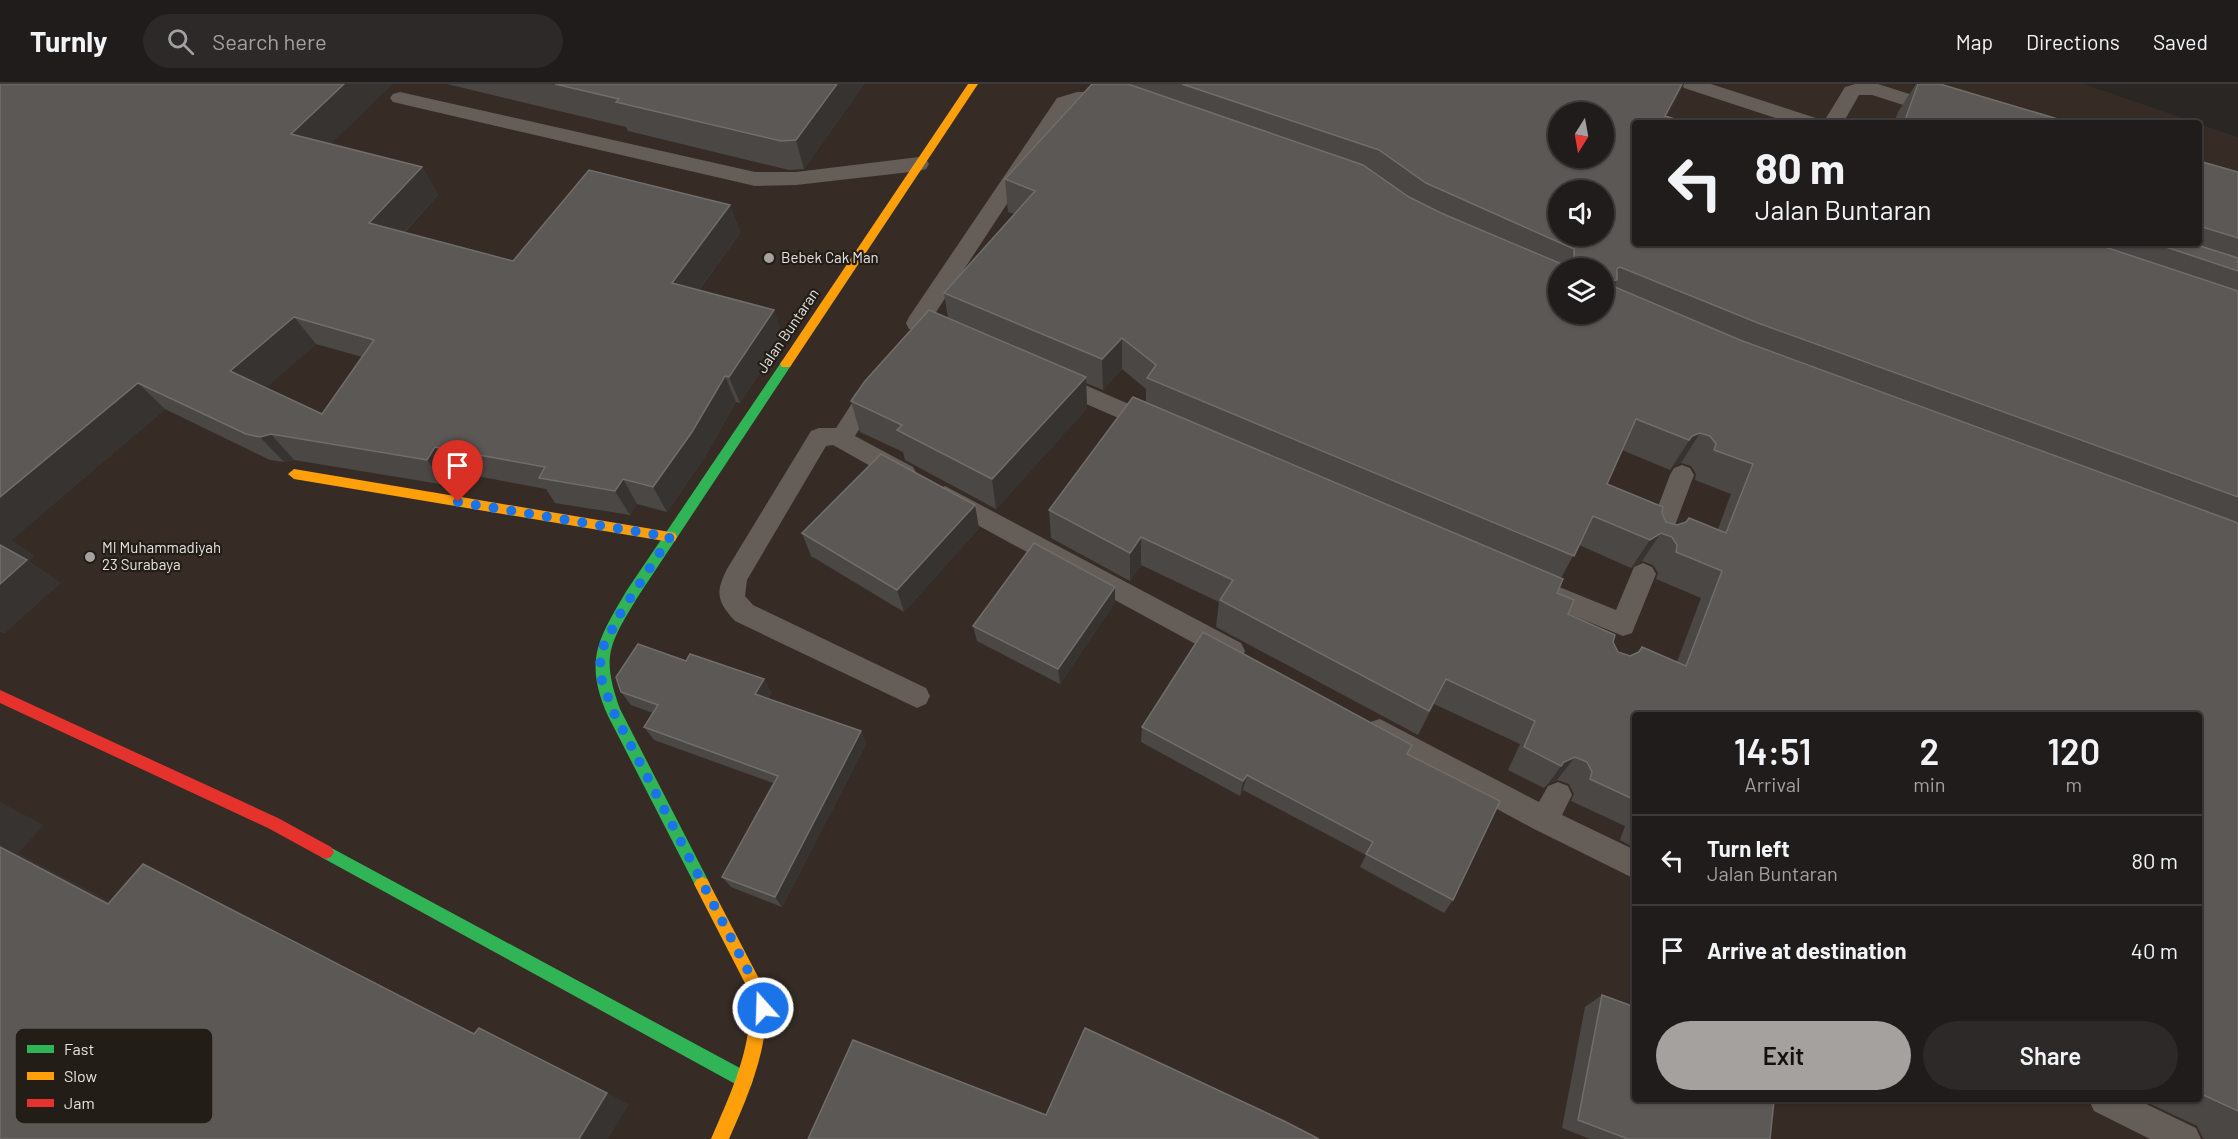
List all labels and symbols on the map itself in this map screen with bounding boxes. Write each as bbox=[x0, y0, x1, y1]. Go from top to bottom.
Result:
north arrow bbox=[1548, 102, 1614, 168]
place label: Bebek Cak Man bbox=[781, 248, 879, 266]
marker: Bebek Cak Man bbox=[762, 251, 776, 265]
street label: Jalan Buntaran bbox=[752, 285, 822, 376]
pin bbox=[432, 440, 483, 502]
place label: MI Muhammadiyah 23 Surabaya bbox=[102, 538, 221, 573]
marker: MI Muhammadiyah 23 Surabaya bbox=[83, 550, 97, 564]
position arrow bbox=[731, 976, 795, 1040]
legend bbox=[15, 1028, 213, 1124]
text: Fast bbox=[64, 1039, 94, 1058]
text: Slow bbox=[64, 1066, 97, 1085]
text: Jam bbox=[64, 1093, 95, 1112]

